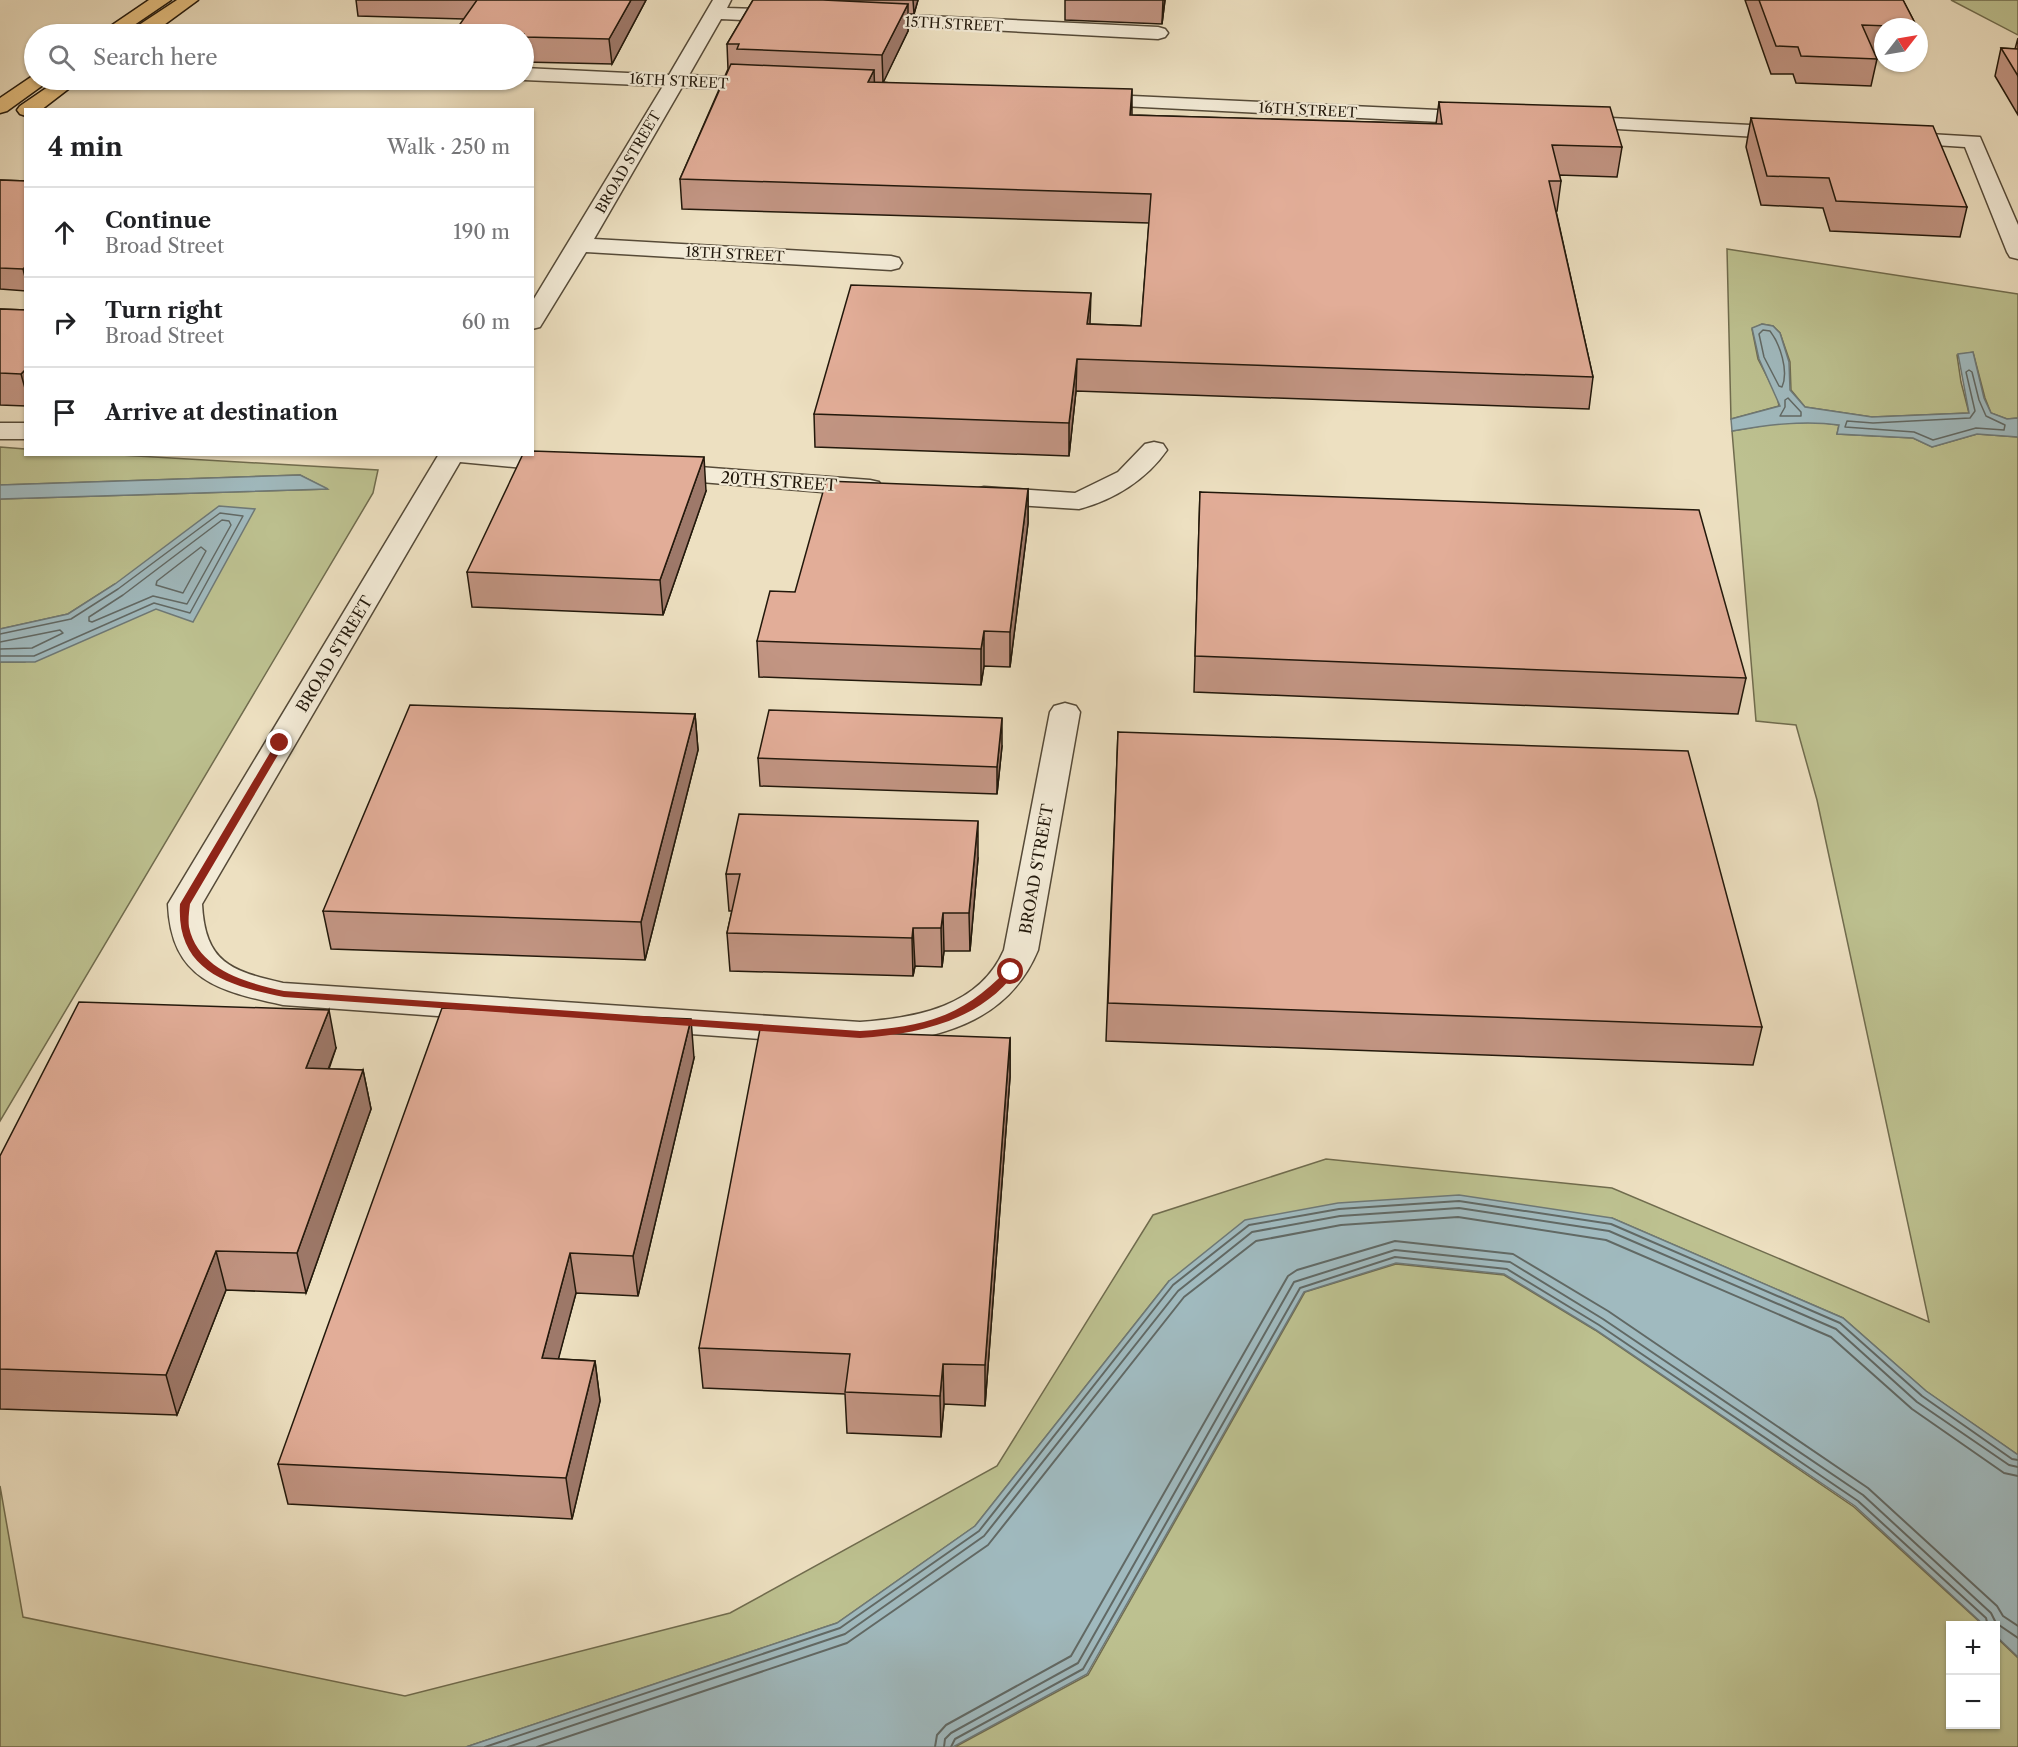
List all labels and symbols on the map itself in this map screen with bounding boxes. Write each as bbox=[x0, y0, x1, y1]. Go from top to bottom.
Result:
street label: 15TH STREET bbox=[904, 12, 1004, 36]
north arrow bbox=[1874, 18, 1928, 72]
street label: 16TH STREET bbox=[629, 69, 729, 93]
street label: 16TH STREET bbox=[1258, 98, 1358, 122]
street label: BROAD STREET bbox=[591, 107, 665, 216]
street label: 18TH STREET bbox=[685, 242, 786, 266]
street label: 20TH STREET bbox=[720, 467, 838, 495]
street label: BROAD STREET bbox=[291, 592, 377, 716]
route end bbox=[266, 729, 292, 755]
street label: BROAD STREET bbox=[1015, 802, 1057, 936]
route start bbox=[997, 958, 1023, 984]

